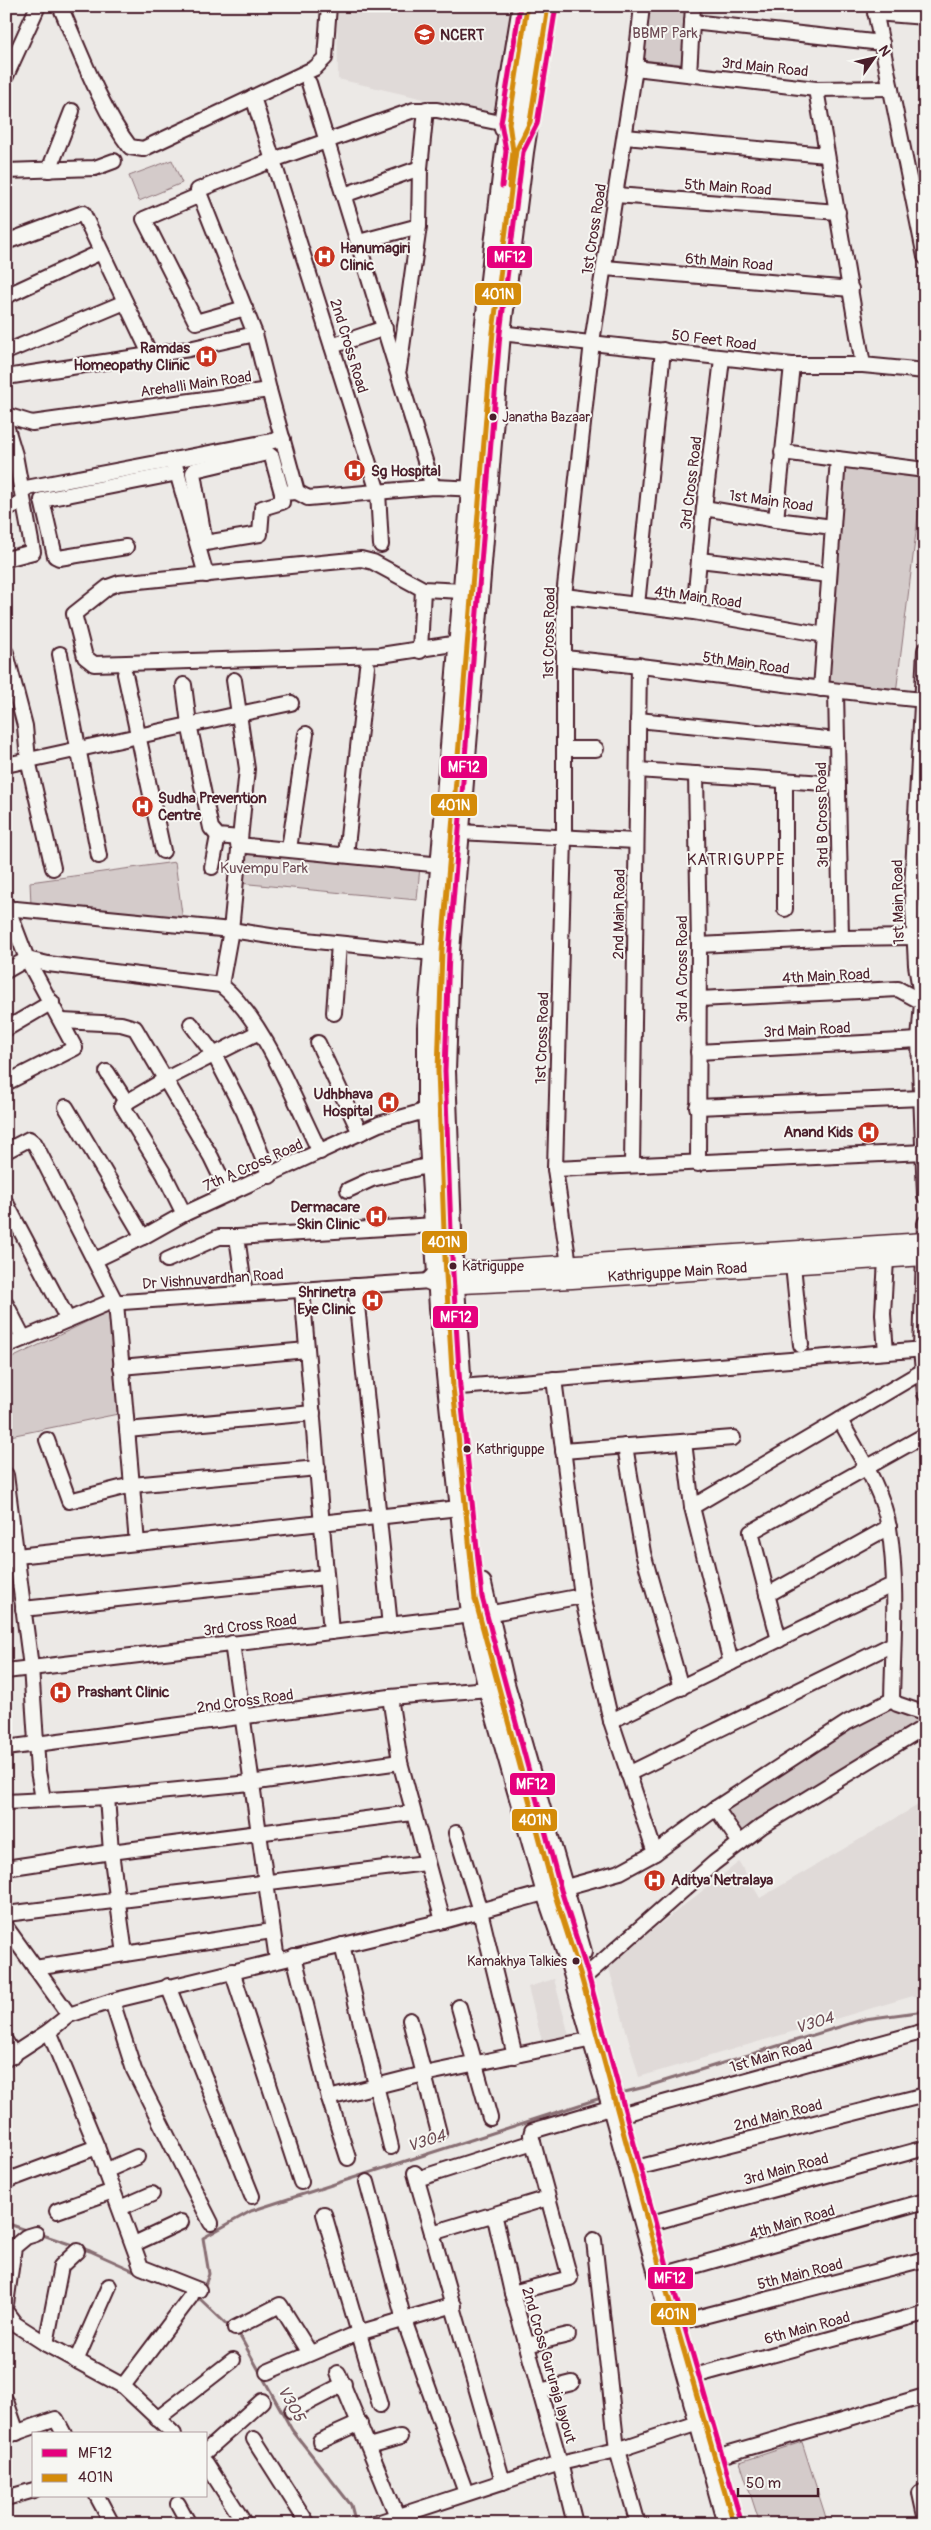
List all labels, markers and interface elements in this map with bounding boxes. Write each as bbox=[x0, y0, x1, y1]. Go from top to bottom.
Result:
school or university icon: NCERT bbox=[412, 23, 436, 47]
park label: BBMP Park bbox=[632, 24, 699, 43]
place label: NCERT bbox=[440, 26, 485, 45]
north arrow bbox=[848, 32, 898, 82]
text: N bbox=[875, 42, 894, 60]
street label: 3rd Main Road bbox=[721, 53, 809, 81]
street label: 5th Main Road bbox=[684, 175, 772, 200]
street label: 1st Cross Road bbox=[578, 182, 611, 276]
place label: Hanumagiri Clinic bbox=[340, 239, 410, 275]
hospital icon: Hanumagiri Clinic bbox=[312, 245, 336, 269]
line badge: MF12 bbox=[486, 245, 533, 269]
text: MF12 bbox=[494, 249, 526, 266]
street label: 6th Main Road bbox=[684, 249, 774, 276]
line badge: 401N bbox=[474, 282, 522, 306]
text: 401N bbox=[482, 286, 514, 303]
street label: 2nd Cross Road bbox=[325, 297, 372, 396]
street label: 50 Feet Road bbox=[670, 326, 757, 355]
place label: Ramdas Homeopathy Clinic bbox=[74, 339, 190, 375]
hospital icon: Ramdas Homeopathy Clinic bbox=[194, 345, 218, 369]
street label: Arehalli Main Road bbox=[139, 367, 253, 402]
place label: Janatha Bazaar bbox=[502, 409, 590, 426]
marker: Janatha Bazaar bbox=[488, 412, 498, 422]
street label: 3rd Cross Road bbox=[676, 435, 707, 531]
hospital icon: Sg Hospital bbox=[343, 459, 367, 483]
place label: Sg Hospital bbox=[371, 462, 441, 481]
street label: 1st Main Road bbox=[728, 486, 814, 517]
street label: 4th Main Road bbox=[653, 582, 743, 613]
street label: 1st Cross Road bbox=[539, 587, 560, 679]
street label: 5th Main Road bbox=[701, 648, 791, 679]
line badge: MF12 bbox=[440, 755, 488, 779]
text: MF12 bbox=[448, 759, 480, 776]
street label: 3rd B Cross Road bbox=[812, 762, 833, 868]
place label: Sudha Prevention Centre bbox=[158, 789, 267, 825]
line badge: 401N bbox=[430, 793, 478, 817]
hospital icon: Sudha Prevention Centre bbox=[130, 795, 154, 819]
text: 401N bbox=[438, 797, 470, 814]
district label: KATRIGUPPE bbox=[687, 850, 785, 870]
park label: Kuvempu Park bbox=[220, 859, 309, 878]
street label: 1st Main Road bbox=[888, 859, 909, 945]
street label: 2nd Main Road bbox=[609, 869, 630, 959]
street label: 3rd A Cross Road bbox=[673, 915, 692, 1023]
street label: 4th Main Road bbox=[782, 965, 871, 988]
street label: 1st Cross Road bbox=[531, 992, 554, 1084]
street label: 3rd Main Road bbox=[763, 1019, 851, 1042]
place label: Udhbhava Hospital bbox=[314, 1085, 373, 1121]
hospital icon: Udhbhava Hospital bbox=[377, 1091, 401, 1115]
hospital icon: Anand Kids bbox=[857, 1120, 881, 1144]
place label: Anand Kids bbox=[783, 1123, 853, 1142]
street label: 7th A Cross Road bbox=[200, 1135, 306, 1196]
place label: Dermacare Skin Clinic bbox=[291, 1198, 361, 1234]
hospital icon: Dermacare Skin Clinic bbox=[364, 1204, 388, 1228]
line badge: 401N bbox=[421, 1230, 468, 1254]
text: 401N bbox=[428, 1234, 460, 1251]
place label: Katriguppe bbox=[462, 1258, 524, 1275]
street label: Kathriguppe Main Road bbox=[607, 1259, 748, 1287]
marker: Katriguppe bbox=[448, 1261, 458, 1271]
street label: Dr Vishnuvardhan Road bbox=[142, 1265, 285, 1294]
place label: Shrinetra Eye Clinic bbox=[297, 1283, 356, 1319]
hospital icon: Shrinetra Eye Clinic bbox=[360, 1289, 384, 1313]
line badge: MF12 bbox=[432, 1305, 479, 1329]
text: MF12 bbox=[440, 1309, 472, 1326]
place label: Kathriguppe bbox=[476, 1441, 545, 1458]
marker: Kathriguppe bbox=[462, 1444, 472, 1454]
street label: 3rd Cross Road bbox=[202, 1610, 298, 1641]
hospital icon: Prashant Clinic bbox=[49, 1680, 73, 1704]
place label: Prashant Clinic bbox=[77, 1683, 170, 1702]
street label: 2nd Cross Road bbox=[195, 1685, 295, 1718]
line badge: MF12 bbox=[509, 1772, 556, 1796]
text: MF12 bbox=[516, 1776, 548, 1793]
line badge: 401N bbox=[511, 1808, 558, 1832]
text: 401N bbox=[519, 1812, 551, 1829]
hospital icon: Aditya Netralaya bbox=[643, 1868, 667, 1892]
place label: Aditya Netralaya bbox=[671, 1871, 773, 1890]
place label: Kamakhya Talkies bbox=[467, 1953, 568, 1970]
marker: Kamakhya Talkies bbox=[571, 1956, 581, 1966]
water label: V304 bbox=[793, 2008, 836, 2038]
street label: 1st Main Road bbox=[728, 2036, 815, 2077]
street label: 2nd Main Road bbox=[732, 2095, 824, 2136]
water label: V304 bbox=[405, 2125, 448, 2156]
street label: 3rd Main Road bbox=[742, 2149, 831, 2190]
street label: 4th Main Road bbox=[747, 2201, 837, 2244]
street label: 5th Main Road bbox=[755, 2255, 845, 2294]
line badge: MF12 bbox=[647, 2266, 694, 2290]
text: MF12 bbox=[654, 2270, 686, 2287]
street label: 2nd Cross Gururaja layout bbox=[517, 2285, 580, 2446]
line badge: 401N bbox=[650, 2302, 697, 2326]
text: 401N bbox=[657, 2306, 689, 2323]
street label: 6th Main Road bbox=[762, 2308, 852, 2349]
water label: V305 bbox=[273, 2382, 310, 2427]
legend bbox=[32, 2432, 208, 2498]
text: MF12 bbox=[78, 2444, 112, 2463]
scale bar bbox=[738, 2465, 818, 2497]
text: 401N bbox=[78, 2468, 113, 2487]
text: 50 m bbox=[746, 2474, 781, 2493]

